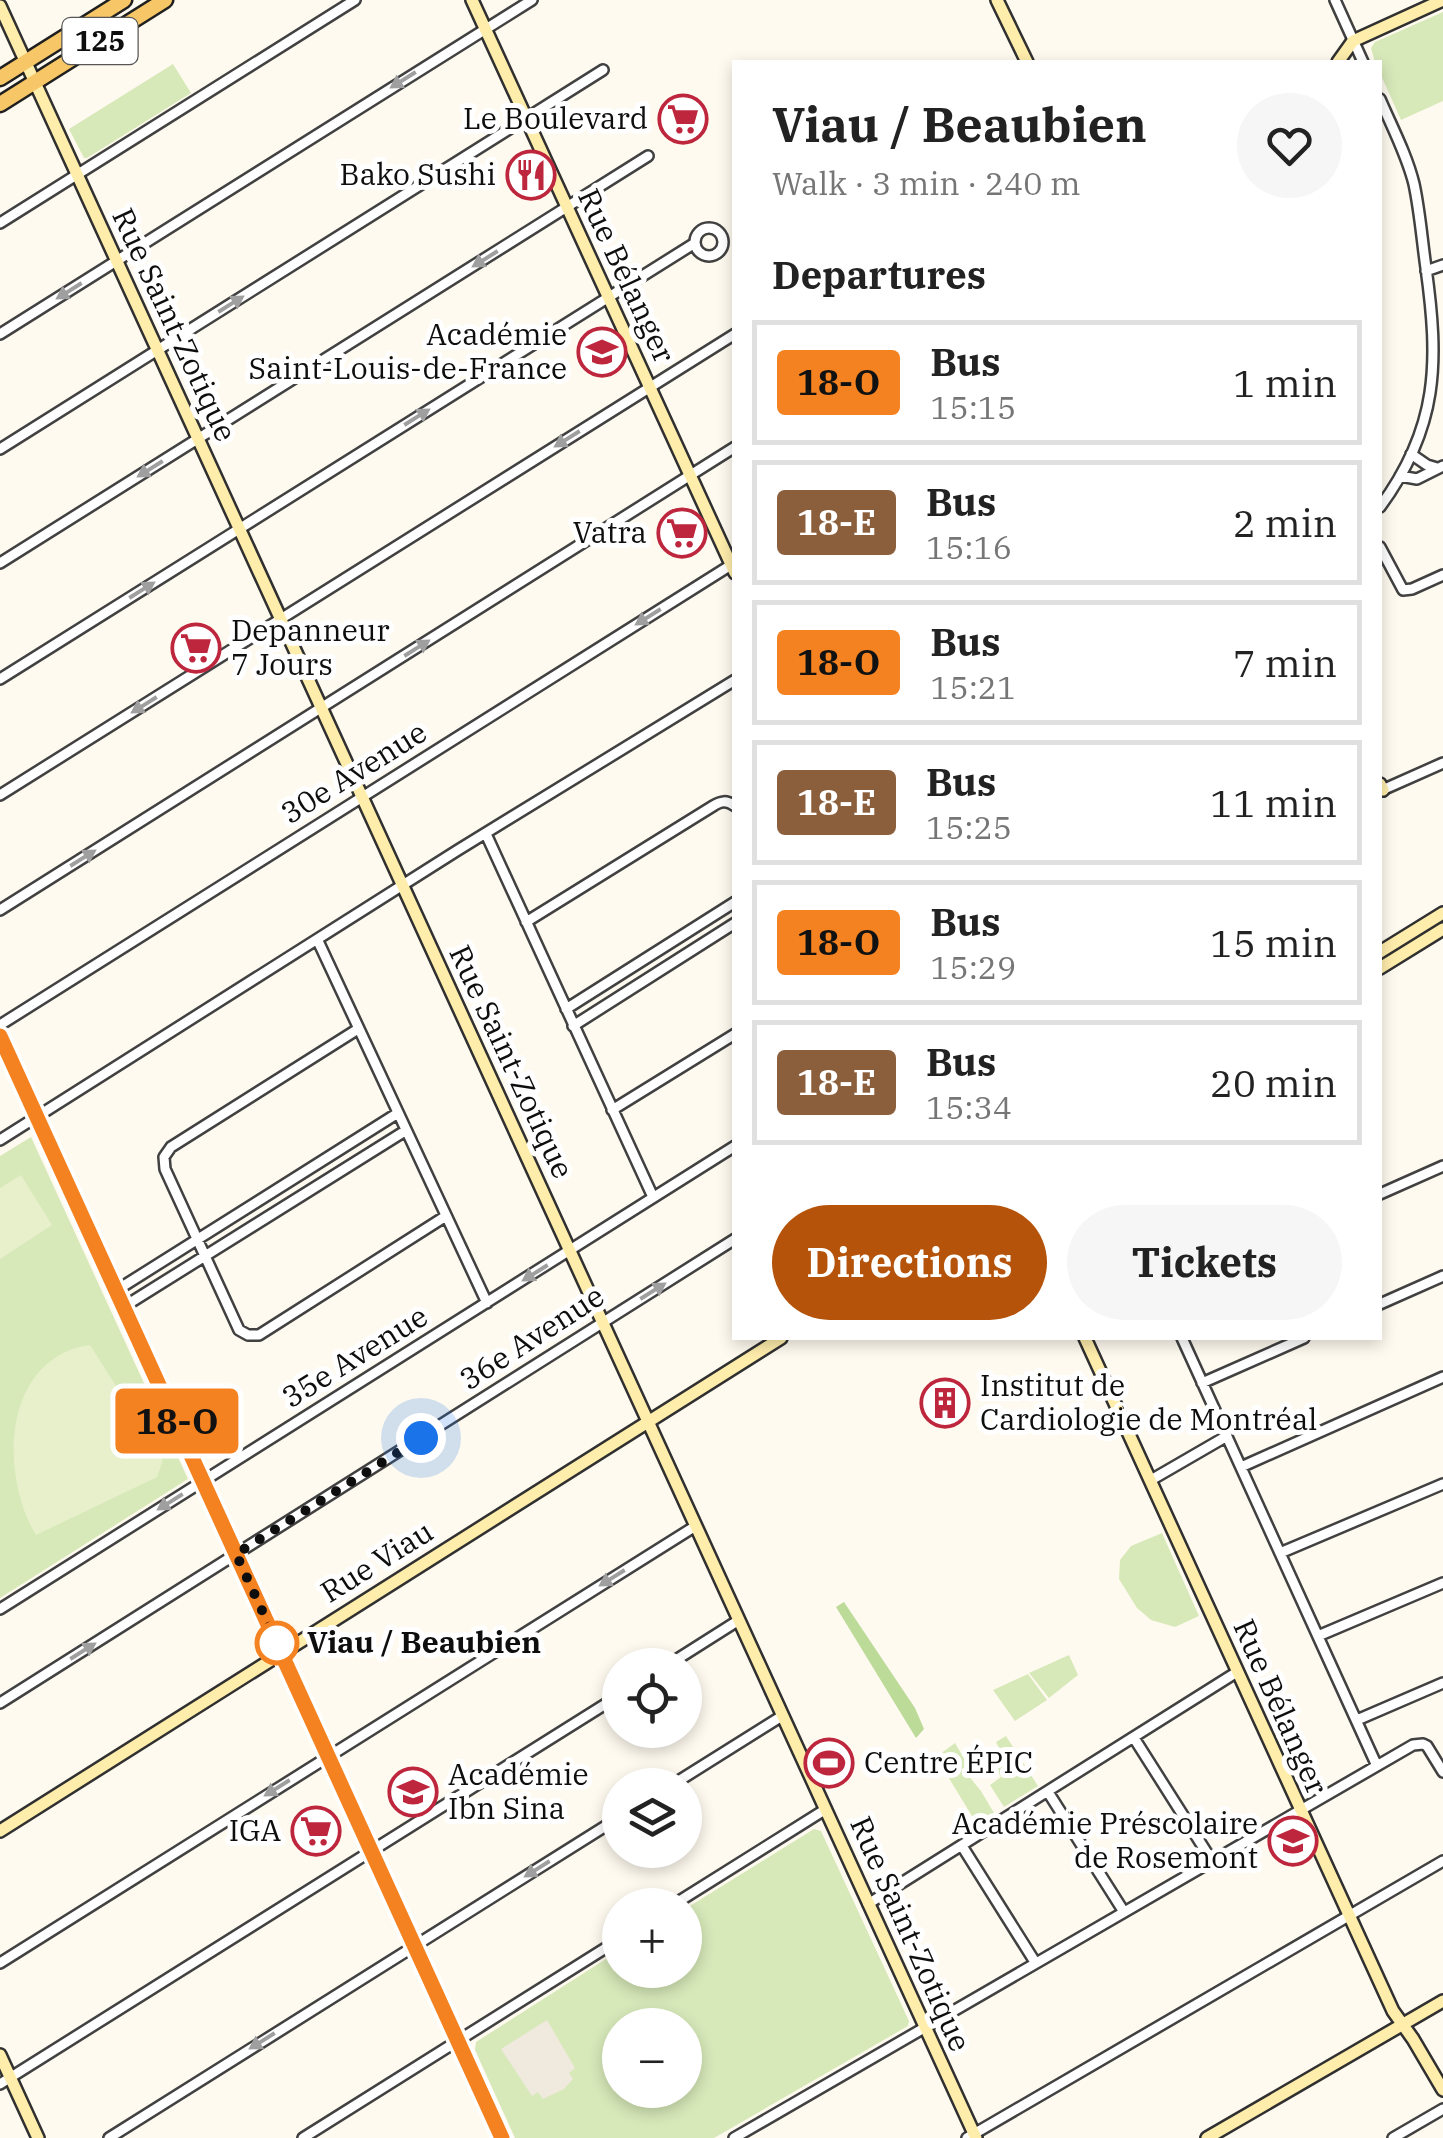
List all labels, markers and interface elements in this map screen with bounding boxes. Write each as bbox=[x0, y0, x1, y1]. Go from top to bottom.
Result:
road number: 125 bbox=[62, 18, 138, 64]
one-way arrow bbox=[389, 71, 417, 89]
supermarket icon: Le Boulevard bbox=[657, 93, 709, 145]
text: Viau / Beaubien bbox=[772, 93, 1147, 155]
button: heart bbox=[1237, 93, 1342, 198]
place label: Le Boulevard bbox=[463, 98, 648, 137]
restaurant icon: Bako Sushi bbox=[505, 149, 557, 201]
place label: Bako Sushi bbox=[340, 154, 496, 193]
text: Walk · 3 min · 240 m bbox=[772, 162, 1080, 204]
street label: Rue Bélanger bbox=[570, 182, 685, 369]
street label: Rue Saint-Zotique bbox=[104, 201, 247, 447]
one-way arrow bbox=[471, 250, 499, 268]
text: Departures bbox=[772, 250, 986, 299]
one-way arrow bbox=[55, 281, 82, 299]
one-way arrow bbox=[217, 296, 245, 314]
place label: Académie Saint-Louis-de-France bbox=[249, 314, 567, 387]
school or university icon: Académie Saint-Louis-de-France bbox=[576, 326, 628, 378]
text: Bus bbox=[930, 337, 1001, 386]
text: 1 min bbox=[1233, 358, 1337, 407]
text: 18-O bbox=[797, 359, 880, 405]
text: 15:15 bbox=[930, 386, 1016, 428]
one-way arrow bbox=[403, 409, 431, 427]
one-way arrow bbox=[553, 429, 581, 447]
one-way arrow bbox=[136, 459, 164, 477]
text: Bus bbox=[926, 477, 996, 526]
text: 2 min bbox=[1233, 498, 1337, 547]
text: 18-E bbox=[797, 499, 876, 545]
supermarket icon: Vatra bbox=[656, 507, 708, 559]
place label: Vatra bbox=[573, 512, 647, 551]
text: 15:16 bbox=[926, 526, 1012, 568]
one-way arrow bbox=[128, 581, 155, 600]
one-way arrow bbox=[635, 607, 662, 626]
place label: Depanneur 7 Jours bbox=[231, 610, 390, 683]
text: Bus bbox=[930, 617, 1001, 666]
supermarket icon: Depanneur 7 Jours bbox=[170, 622, 222, 674]
text: 7 min bbox=[1233, 638, 1337, 687]
text: 18-O bbox=[797, 639, 880, 685]
one-way arrow bbox=[403, 640, 431, 657]
text: 15:21 bbox=[930, 666, 1016, 708]
one-way arrow bbox=[130, 695, 157, 713]
street label: 30e Avenue bbox=[273, 712, 433, 832]
text: Bus bbox=[926, 757, 996, 806]
text: 11 min bbox=[1210, 778, 1337, 827]
text: 18-E bbox=[797, 779, 876, 825]
text: 15:25 bbox=[926, 806, 1012, 848]
one-way arrow bbox=[69, 849, 96, 868]
text: Bus bbox=[930, 897, 1001, 946]
text: 15 min bbox=[1210, 918, 1337, 967]
text: 18-O bbox=[797, 919, 880, 965]
street label: Rue Saint-Zotique bbox=[441, 938, 584, 1184]
text: 15:29 bbox=[930, 946, 1016, 988]
text: Bus bbox=[926, 1037, 996, 1086]
text: 20 min bbox=[1210, 1058, 1337, 1107]
text: 18-E bbox=[797, 1059, 876, 1105]
text: 15:34 bbox=[926, 1086, 1012, 1128]
button: Directions bbox=[772, 1205, 1047, 1320]
button: Tickets bbox=[1067, 1205, 1342, 1320]
one-way arrow bbox=[521, 1264, 549, 1282]
street label: 36e Avenue bbox=[452, 1276, 611, 1398]
one-way arrow bbox=[639, 1282, 667, 1300]
street label: 35e Avenue bbox=[274, 1296, 434, 1416]
place label: Institut de Cardiologie de Montréal bbox=[980, 1365, 1317, 1438]
building icon: Institut de Cardiologie de Montréal bbox=[919, 1377, 971, 1429]
line badge: 18-O bbox=[107, 1388, 247, 1454]
text: 18-O bbox=[135, 1398, 219, 1444]
your location bbox=[396, 1413, 446, 1463]
one-way arrow bbox=[157, 1492, 184, 1510]
street label: Rue Viau bbox=[313, 1511, 440, 1610]
one-way arrow bbox=[598, 1569, 625, 1587]
street label: Rue Bélanger bbox=[1225, 1613, 1337, 1800]
marker: Viau / Beaubien bbox=[256, 1622, 298, 1664]
place label: Viau / Beaubien bbox=[307, 1622, 541, 1661]
one-way arrow bbox=[69, 1643, 96, 1661]
map controls bbox=[602, 1648, 702, 2108]
button: locate bbox=[602, 1648, 702, 1748]
sports icon: Centre ÉPIC bbox=[803, 1737, 855, 1789]
place label: Centre ÉPIC bbox=[864, 1742, 1033, 1781]
place label: Académie Ibn Sina bbox=[448, 1754, 589, 1827]
school or university icon: Académie Ibn Sina bbox=[387, 1766, 439, 1818]
button: layers bbox=[602, 1768, 702, 1868]
one-way arrow bbox=[263, 1779, 291, 1796]
place label: Académie Préscolaire de Rosemont bbox=[952, 1803, 1258, 1876]
supermarket icon: IGA bbox=[290, 1805, 342, 1857]
place label: IGA bbox=[229, 1810, 281, 1849]
street label: Rue Saint-Zotique bbox=[842, 1810, 981, 2057]
school or university icon: Académie Préscolaire de Rosemont bbox=[1267, 1815, 1319, 1867]
one-way arrow bbox=[523, 1860, 551, 1877]
button: + bbox=[602, 1888, 702, 1988]
button: − bbox=[602, 2008, 702, 2108]
one-way arrow bbox=[248, 2032, 276, 2050]

